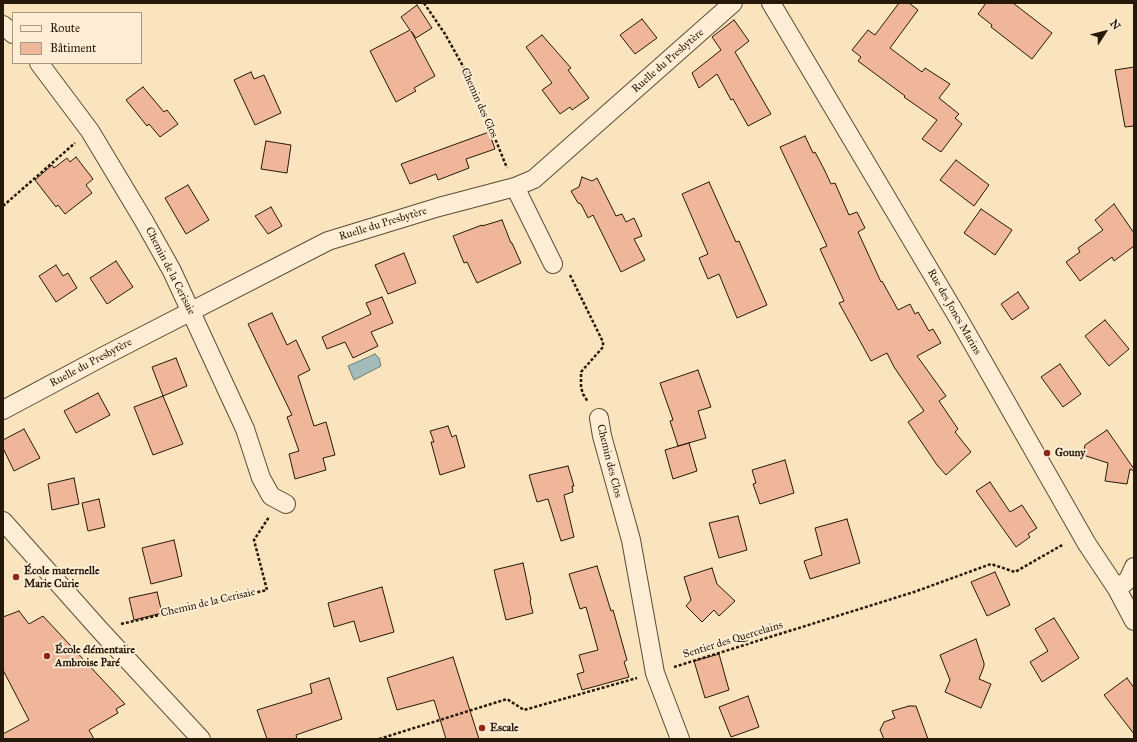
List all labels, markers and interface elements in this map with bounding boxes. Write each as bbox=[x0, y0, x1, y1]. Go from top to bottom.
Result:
legend bbox=[12, 12, 142, 64]
north arrow bbox=[1085, 12, 1125, 52]
text: N bbox=[1107, 17, 1123, 32]
text: Route bbox=[50, 21, 80, 35]
street label: Ruelle du Presbytère bbox=[629, 26, 707, 96]
text: Bâtiment bbox=[50, 41, 96, 55]
street label: Chemin des Clos bbox=[458, 66, 500, 140]
street label: Ruelle du Presbytère bbox=[338, 204, 428, 244]
street label: Chemin de la Cerisaie bbox=[142, 225, 198, 317]
street label: Rue des Joncs Marins bbox=[924, 267, 984, 357]
street label: Ruelle du Presbytère bbox=[48, 336, 134, 390]
street label: Chemin des Clos bbox=[593, 423, 625, 499]
place label: Gouny bbox=[1055, 446, 1085, 460]
marker: Gouny bbox=[1042, 448, 1052, 458]
place label: École maternelle Marie Curie bbox=[24, 564, 100, 590]
marker: École maternelle Marie Curie bbox=[11, 572, 21, 582]
street label: Chemin de la Cerisaie bbox=[159, 586, 257, 620]
street label: Sentier des Quercelains bbox=[682, 619, 784, 661]
place label: École élémentaire Ambroise Paré bbox=[55, 643, 135, 669]
marker: École élémentaire Ambroise Paré bbox=[42, 651, 52, 661]
place label: Escale bbox=[490, 721, 519, 735]
marker: Escale bbox=[477, 723, 487, 733]

